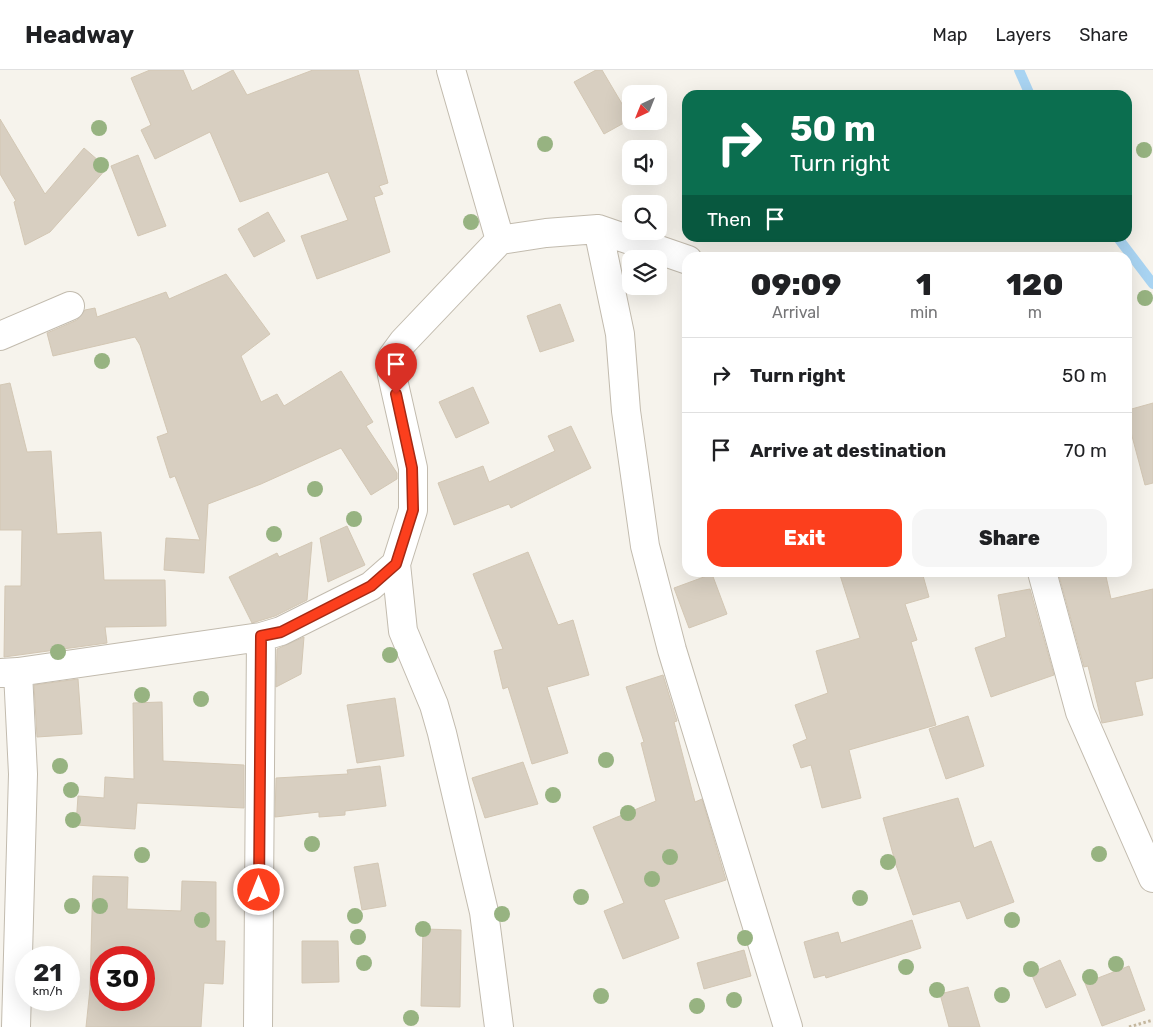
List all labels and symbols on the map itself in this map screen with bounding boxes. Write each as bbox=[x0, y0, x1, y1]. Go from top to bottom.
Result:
north arrow bbox=[622, 85, 668, 130]
pin bbox=[375, 343, 417, 394]
position arrow bbox=[232, 863, 284, 915]
speed limit sign: 30 bbox=[90, 946, 155, 1011]

